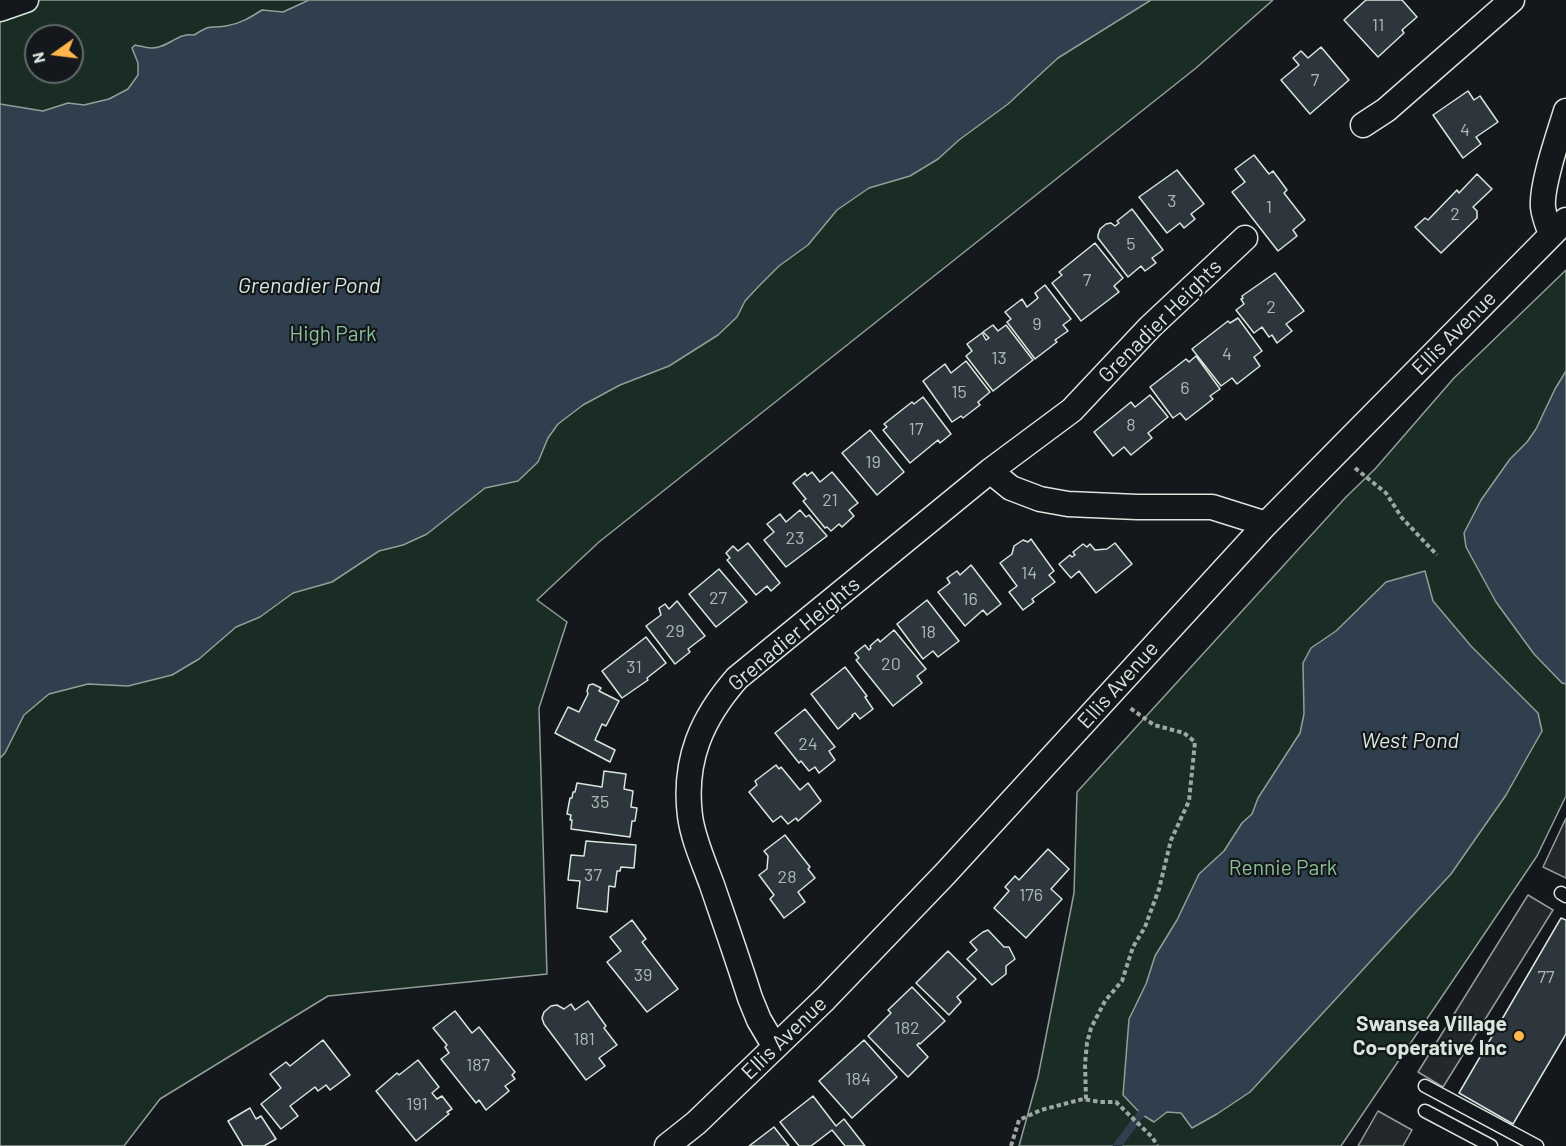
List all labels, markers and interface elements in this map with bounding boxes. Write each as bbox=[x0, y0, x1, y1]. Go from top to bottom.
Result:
house number: 11 bbox=[1372, 14, 1384, 36]
north arrow bbox=[24, 24, 84, 84]
text: N bbox=[27, 51, 48, 65]
house number: 7 bbox=[1311, 69, 1319, 91]
house number: 4 bbox=[1460, 119, 1470, 141]
house number: 3 bbox=[1167, 190, 1177, 212]
house number: 1 bbox=[1266, 196, 1272, 218]
house number: 2 bbox=[1450, 203, 1460, 225]
house number: 5 bbox=[1126, 233, 1136, 255]
street label: Grenadier Heights bbox=[1093, 254, 1227, 388]
house number: 7 bbox=[1083, 269, 1091, 291]
water label: Grenadier Pond bbox=[238, 273, 380, 299]
street label: Ellis Avenue bbox=[1407, 286, 1501, 380]
house number: 2 bbox=[1266, 296, 1276, 318]
house number: 9 bbox=[1032, 313, 1042, 335]
park label: High Park bbox=[289, 321, 377, 347]
house number: 4 bbox=[1222, 343, 1232, 365]
house number: 13 bbox=[991, 347, 1007, 369]
house number: 6 bbox=[1180, 377, 1190, 399]
house number: 15 bbox=[951, 381, 967, 403]
house number: 8 bbox=[1126, 414, 1136, 436]
house number: 17 bbox=[909, 418, 923, 440]
house number: 19 bbox=[865, 451, 881, 473]
house number: 21 bbox=[822, 489, 838, 511]
house number: 23 bbox=[786, 527, 804, 549]
house number: 14 bbox=[1021, 562, 1037, 584]
street label: Grenadier Heights bbox=[723, 572, 865, 696]
house number: 27 bbox=[709, 587, 727, 609]
house number: 16 bbox=[962, 588, 978, 610]
house number: 29 bbox=[665, 620, 685, 642]
house number: 18 bbox=[920, 621, 936, 643]
street label: Ellis Avenue bbox=[1072, 636, 1164, 734]
house number: 20 bbox=[881, 653, 901, 675]
house number: 31 bbox=[626, 656, 642, 678]
water label: West Pond bbox=[1361, 728, 1459, 754]
house number: 24 bbox=[798, 733, 818, 755]
house number: 35 bbox=[591, 791, 609, 813]
park label: Rennie Park bbox=[1229, 855, 1337, 881]
house number: 37 bbox=[584, 864, 602, 886]
house number: 28 bbox=[777, 866, 797, 888]
house number: 176 bbox=[1019, 884, 1043, 906]
house number: 39 bbox=[634, 964, 652, 986]
house number: 77 bbox=[1537, 966, 1555, 988]
street label: Ellis Avenue bbox=[736, 991, 832, 1085]
place label: Swansea Village Co-operative Inc bbox=[1353, 1011, 1507, 1061]
house number: 182 bbox=[894, 1017, 920, 1039]
house number: 181 bbox=[573, 1028, 595, 1050]
marker: Swansea Village Co-operative Inc bbox=[1512, 1029, 1526, 1043]
house number: 187 bbox=[466, 1054, 490, 1076]
house number: 184 bbox=[845, 1068, 871, 1090]
house number: 191 bbox=[406, 1093, 428, 1115]

